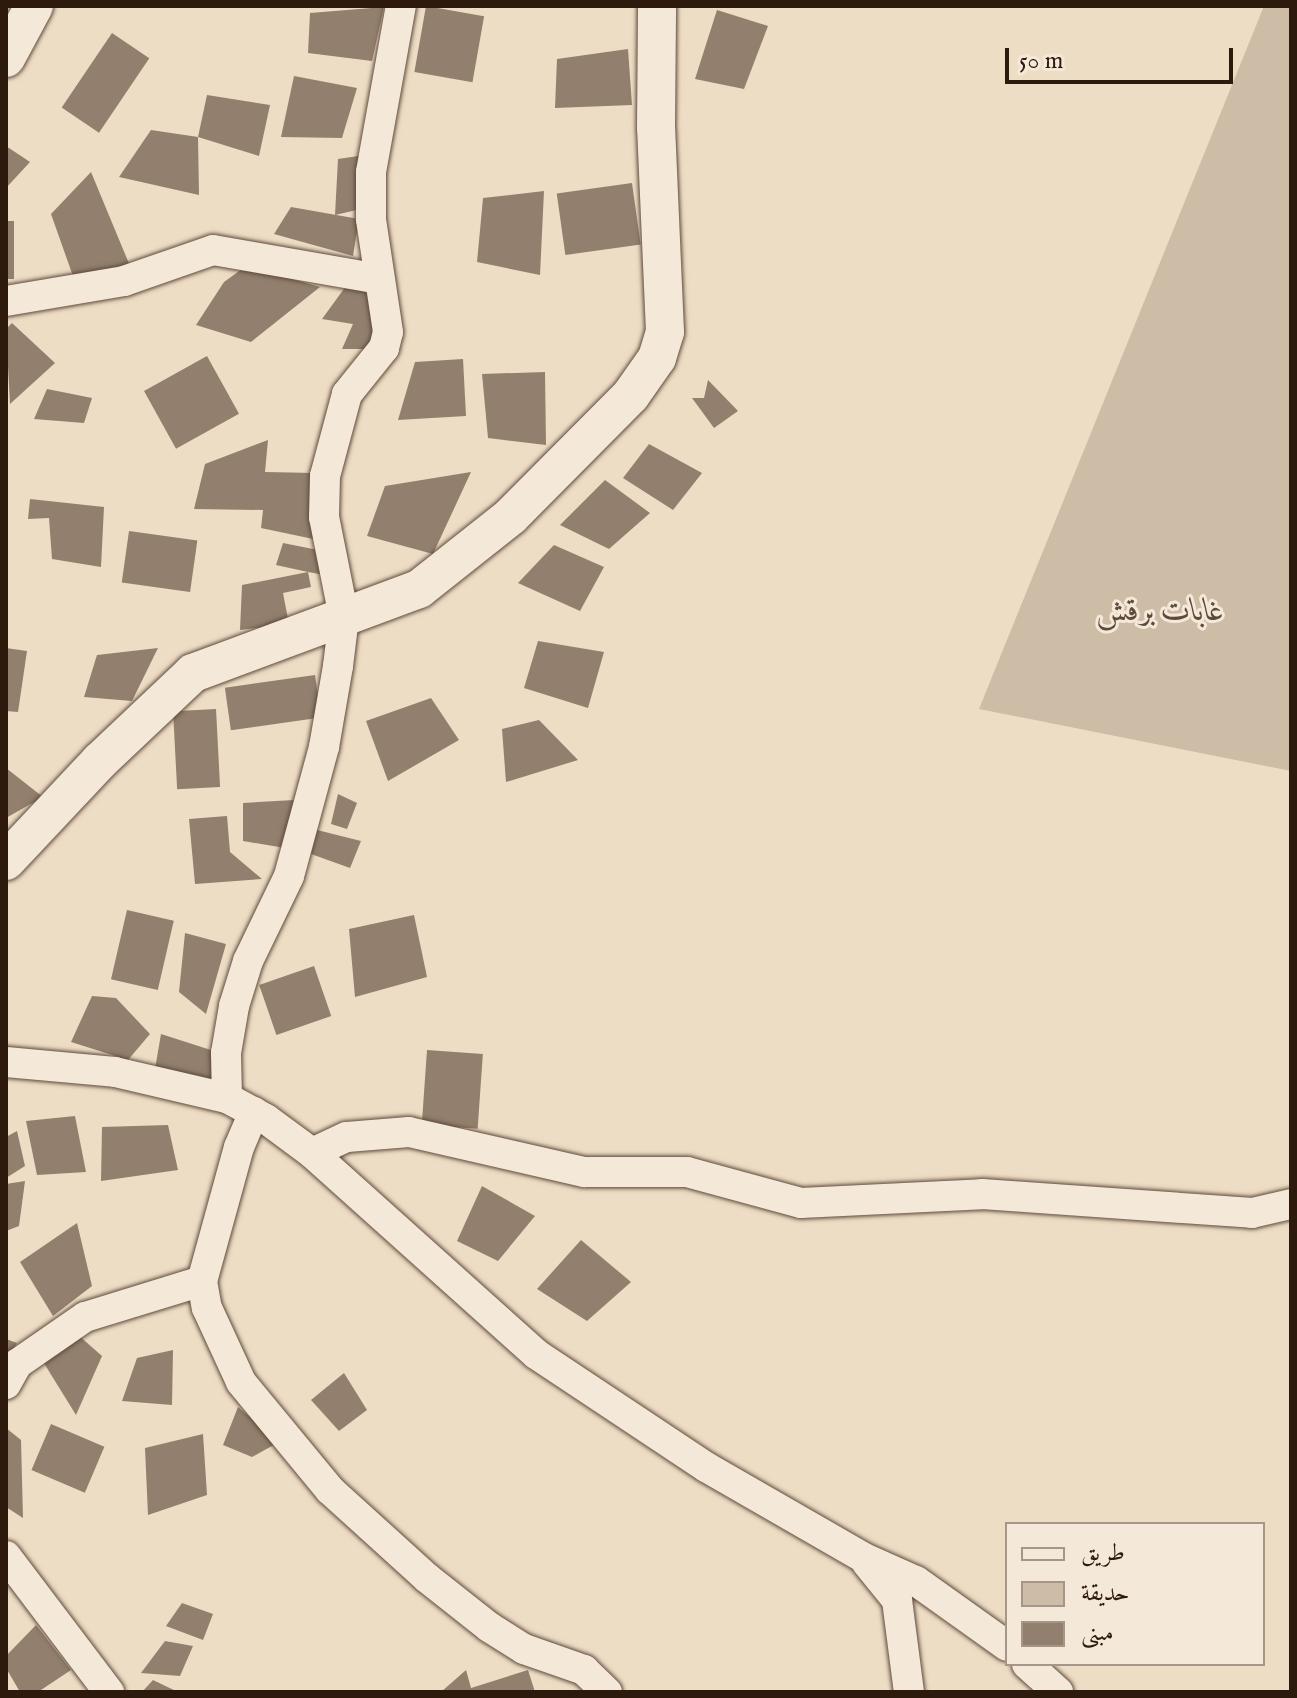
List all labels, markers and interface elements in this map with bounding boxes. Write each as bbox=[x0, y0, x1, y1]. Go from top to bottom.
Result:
scale bar bbox=[1009, 32, 1237, 82]
text: 50 m bbox=[1019, 46, 1063, 77]
park label: غابات برقش bbox=[1096, 593, 1224, 631]
legend bbox=[1005, 1522, 1265, 1666]
text: طريق bbox=[1081, 1538, 1125, 1569]
text: حديقة bbox=[1081, 1578, 1130, 1609]
text: مبنى bbox=[1081, 1618, 1114, 1649]

